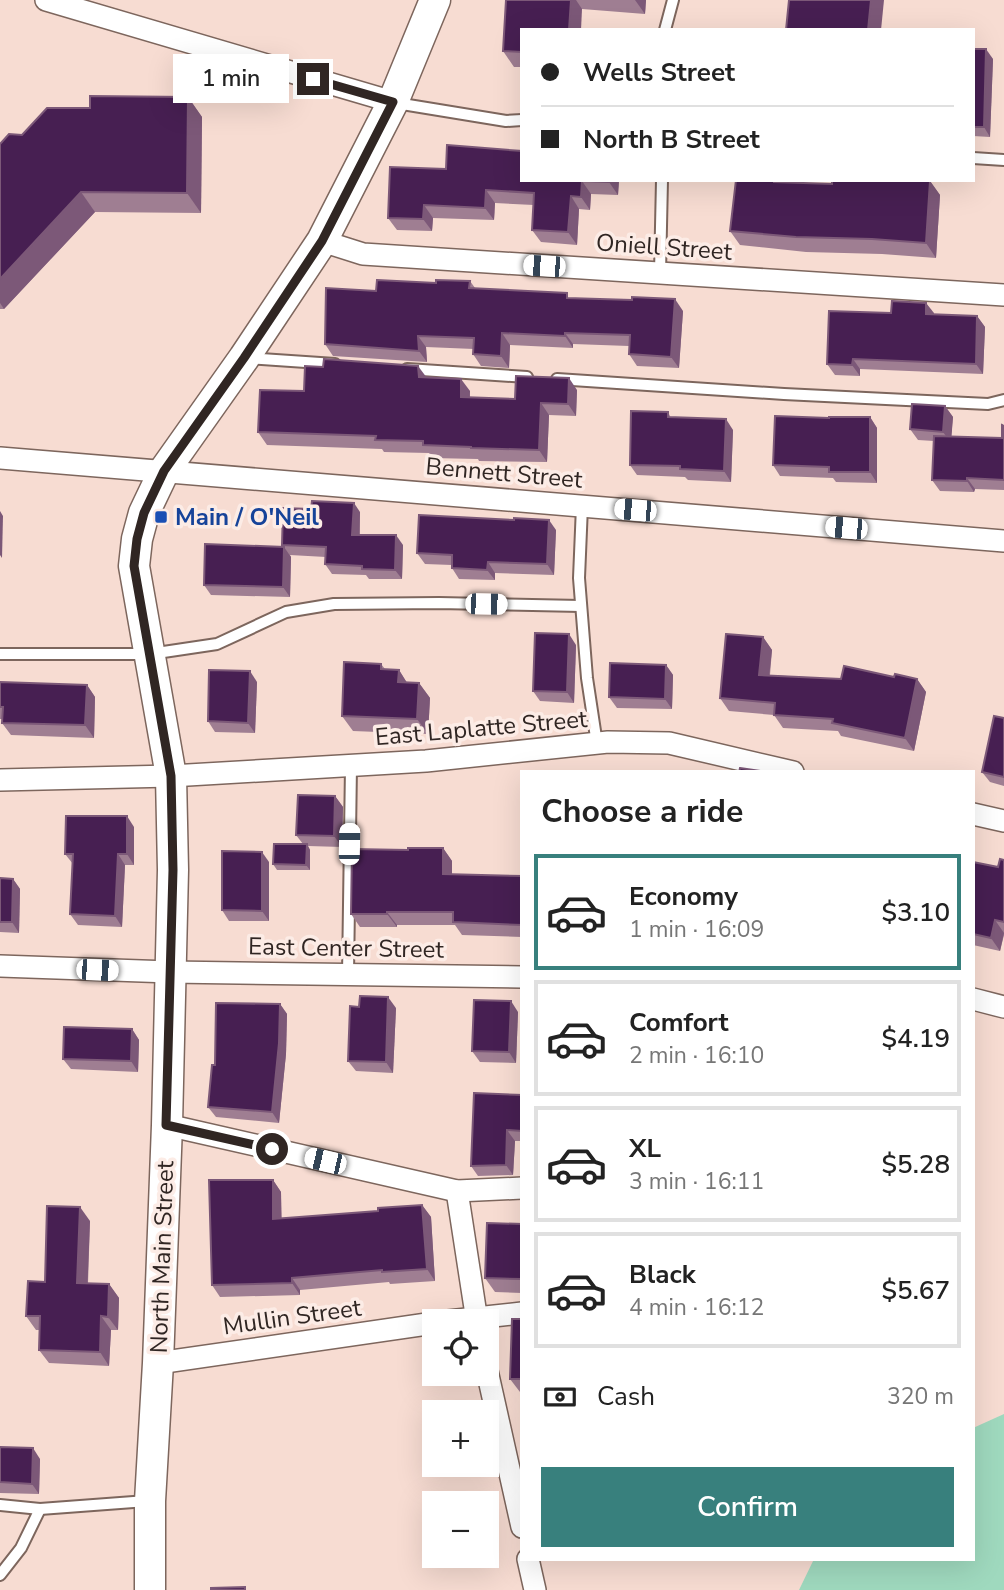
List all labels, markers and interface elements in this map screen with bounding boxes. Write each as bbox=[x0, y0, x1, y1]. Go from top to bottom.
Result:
callout: 1 min bbox=[173, 55, 288, 104]
text: Wells Street bbox=[583, 55, 735, 90]
text: 1 min bbox=[202, 63, 260, 94]
route end bbox=[297, 63, 329, 95]
text: North B Street bbox=[583, 122, 760, 157]
street label: Oniell Street bbox=[595, 226, 734, 268]
car bbox=[523, 254, 566, 278]
street label: Bennett Street bbox=[424, 450, 584, 496]
car bbox=[614, 498, 657, 522]
place label: Main / O'Neil bbox=[175, 501, 319, 533]
marker: Main / O'Neil bbox=[153, 509, 169, 525]
car bbox=[825, 516, 868, 540]
car bbox=[465, 593, 508, 615]
street label: East Laplatte Street bbox=[374, 703, 589, 753]
text: Choose a ride bbox=[541, 790, 743, 833]
car bbox=[339, 823, 360, 865]
text: Economy bbox=[629, 879, 738, 914]
icon: car bbox=[545, 881, 608, 944]
text: $3.10 bbox=[881, 895, 950, 930]
text: 1 min · 16:09 bbox=[629, 914, 764, 945]
street label: East Center Street bbox=[248, 930, 445, 966]
car bbox=[76, 959, 119, 981]
text: Comfort bbox=[629, 1005, 729, 1040]
icon: car bbox=[545, 1007, 608, 1070]
text: $4.19 bbox=[881, 1021, 950, 1056]
text: 2 min · 16:10 bbox=[629, 1040, 764, 1071]
text: XL bbox=[629, 1131, 661, 1166]
route start bbox=[256, 1133, 288, 1165]
icon: car bbox=[545, 1133, 608, 1196]
car bbox=[303, 1146, 348, 1176]
text: $5.28 bbox=[881, 1147, 950, 1182]
street label: North Main Street bbox=[143, 1160, 181, 1354]
text: 3 min · 16:11 bbox=[629, 1166, 764, 1197]
text: Black bbox=[629, 1257, 696, 1292]
icon: car bbox=[545, 1259, 608, 1322]
text: $5.67 bbox=[881, 1273, 950, 1308]
street label: Mullin Street bbox=[221, 1291, 364, 1343]
text: 4 min · 16:12 bbox=[629, 1292, 764, 1323]
map controls bbox=[422, 1309, 499, 1568]
button: locate bbox=[422, 1309, 499, 1386]
icon: cash bbox=[541, 1378, 579, 1416]
text: Cash bbox=[597, 1379, 655, 1414]
text: 320 m bbox=[887, 1381, 954, 1412]
button: + bbox=[422, 1400, 499, 1477]
button: Confirm bbox=[541, 1467, 954, 1547]
button: − bbox=[422, 1491, 499, 1568]

